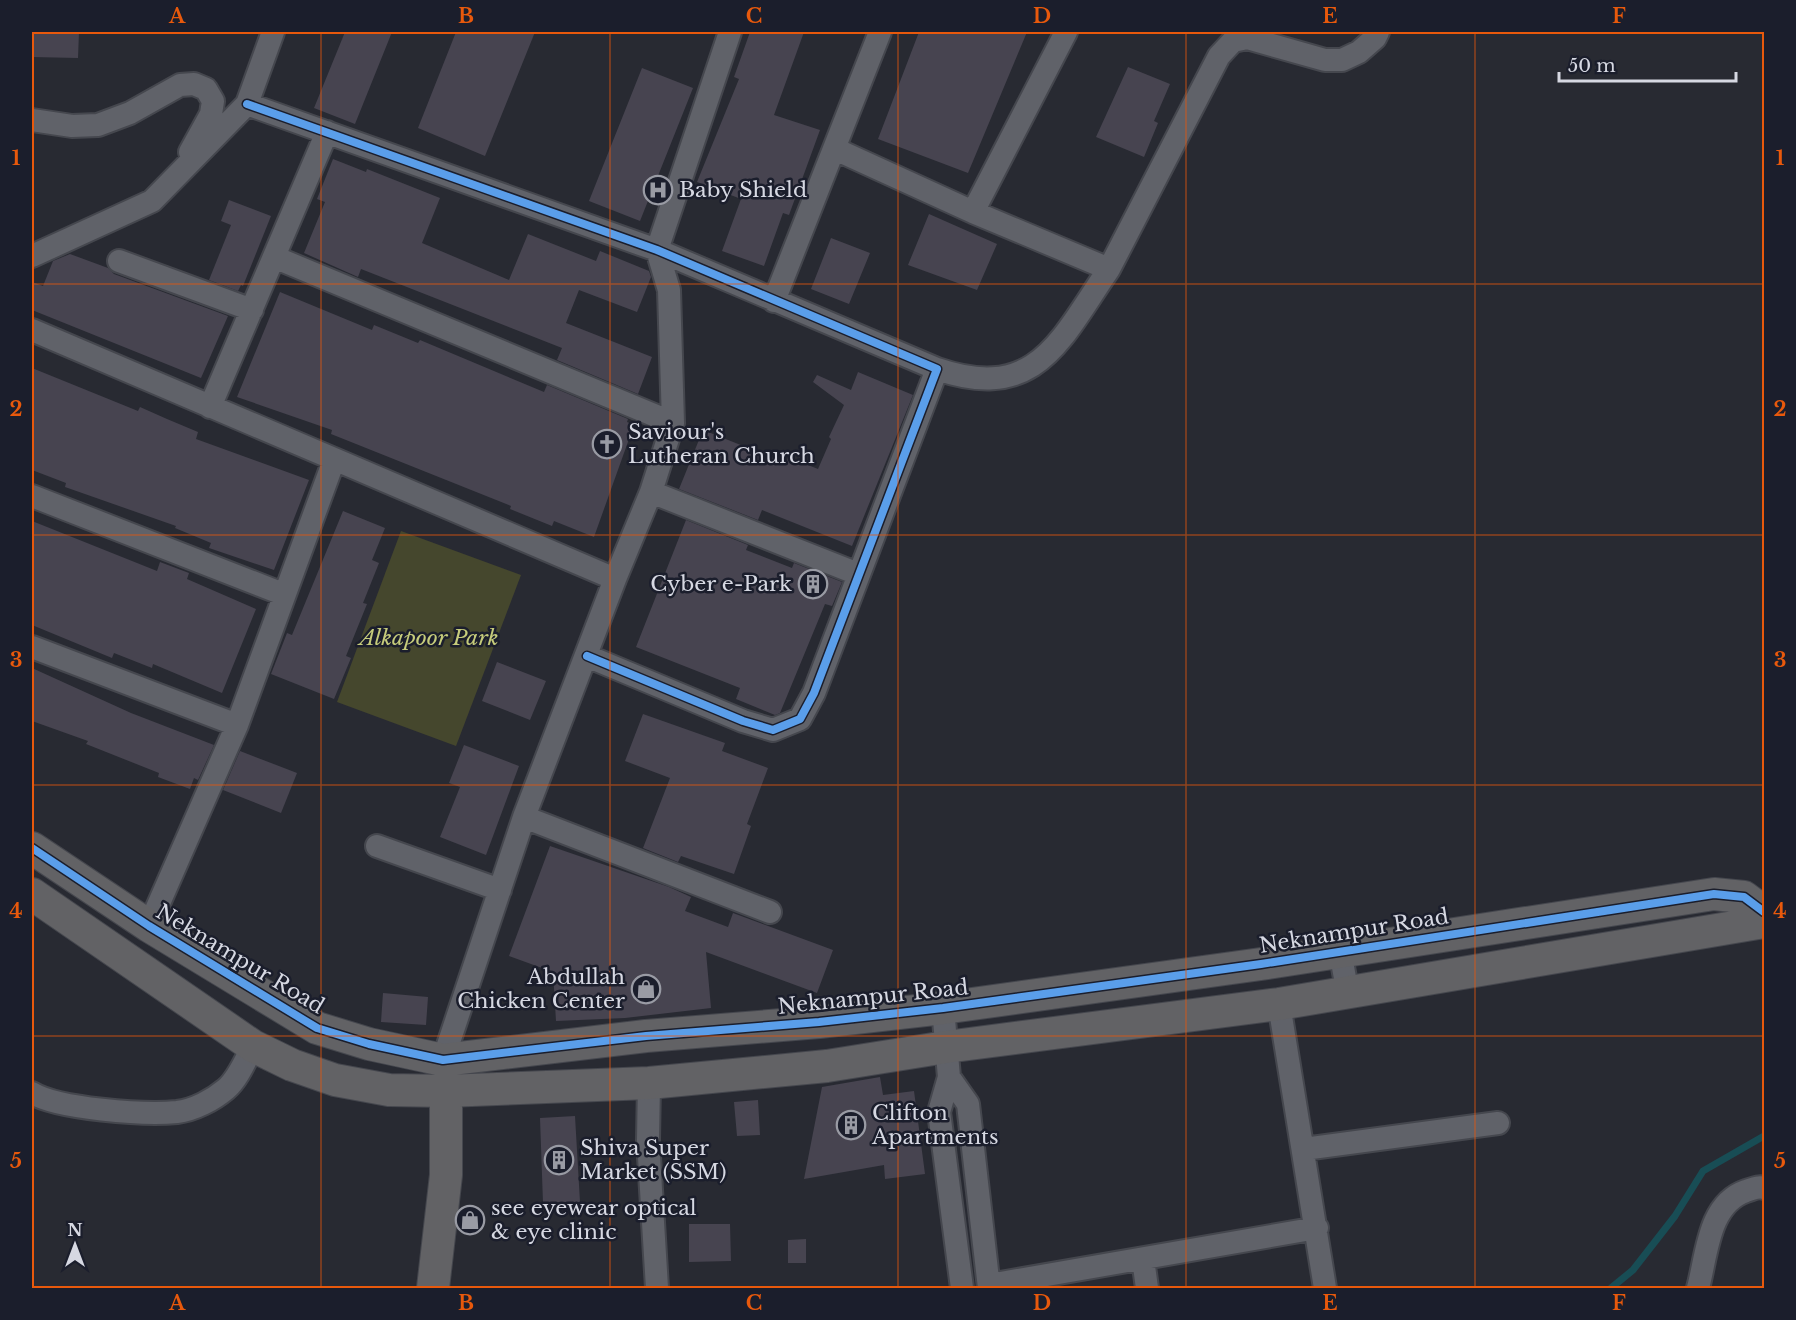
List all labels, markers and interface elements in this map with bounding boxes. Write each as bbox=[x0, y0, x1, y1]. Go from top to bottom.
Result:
text: A bbox=[168, 4, 186, 28]
text: B bbox=[458, 4, 474, 28]
text: C bbox=[746, 4, 762, 28]
text: D bbox=[1033, 4, 1051, 28]
text: E bbox=[1322, 4, 1338, 28]
text: F bbox=[1612, 4, 1626, 28]
scale bar bbox=[1559, 45, 1736, 83]
text: 50 m bbox=[1568, 55, 1616, 77]
text: 1 bbox=[12, 146, 21, 170]
text: 1 bbox=[1776, 146, 1785, 170]
hospital icon: Baby Shield bbox=[642, 174, 674, 206]
place label: Baby Shield bbox=[679, 177, 807, 203]
text: 2 bbox=[9, 397, 23, 421]
text: 2 bbox=[1773, 397, 1787, 421]
place label: Saviour's Lutheran Church bbox=[628, 419, 815, 469]
church icon: Saviour's Lutheran Church bbox=[591, 428, 623, 460]
building icon: Cyber e-Park bbox=[797, 568, 829, 600]
place label: Cyber e-Park bbox=[650, 571, 792, 597]
park label: Alkapoor Park bbox=[356, 625, 499, 651]
text: 3 bbox=[10, 648, 22, 672]
text: 3 bbox=[1774, 648, 1786, 672]
text: 4 bbox=[9, 899, 23, 923]
street label: Neknampur Road bbox=[151, 899, 329, 1019]
text: 4 bbox=[1773, 899, 1787, 923]
street label: Neknampur Road bbox=[1257, 903, 1451, 959]
place label: Abdullah Chicken Center bbox=[457, 964, 625, 1014]
shop icon: Abdullah Chicken Center bbox=[630, 973, 662, 1005]
street label: Neknampur Road bbox=[776, 974, 970, 1020]
place label: Clifton Apartments bbox=[871, 1100, 999, 1150]
building icon: Clifton Apartments bbox=[835, 1109, 867, 1141]
place label: Shiva Super Market (SSM) bbox=[580, 1135, 726, 1185]
building icon: Shiva Super Market (SSM) bbox=[543, 1144, 575, 1176]
text: 5 bbox=[10, 1149, 22, 1173]
text: 5 bbox=[1774, 1149, 1786, 1173]
place label: see eyewear optical & eye clinic bbox=[491, 1195, 697, 1245]
shop icon: see eyewear optical & eye clinic bbox=[454, 1204, 486, 1236]
north arrow bbox=[45, 1215, 105, 1275]
text: N bbox=[67, 1220, 83, 1240]
text: A bbox=[168, 1291, 186, 1315]
text: B bbox=[458, 1291, 474, 1315]
text: C bbox=[746, 1291, 762, 1315]
text: D bbox=[1033, 1291, 1051, 1315]
text: E bbox=[1322, 1291, 1338, 1315]
text: F bbox=[1612, 1291, 1626, 1315]

